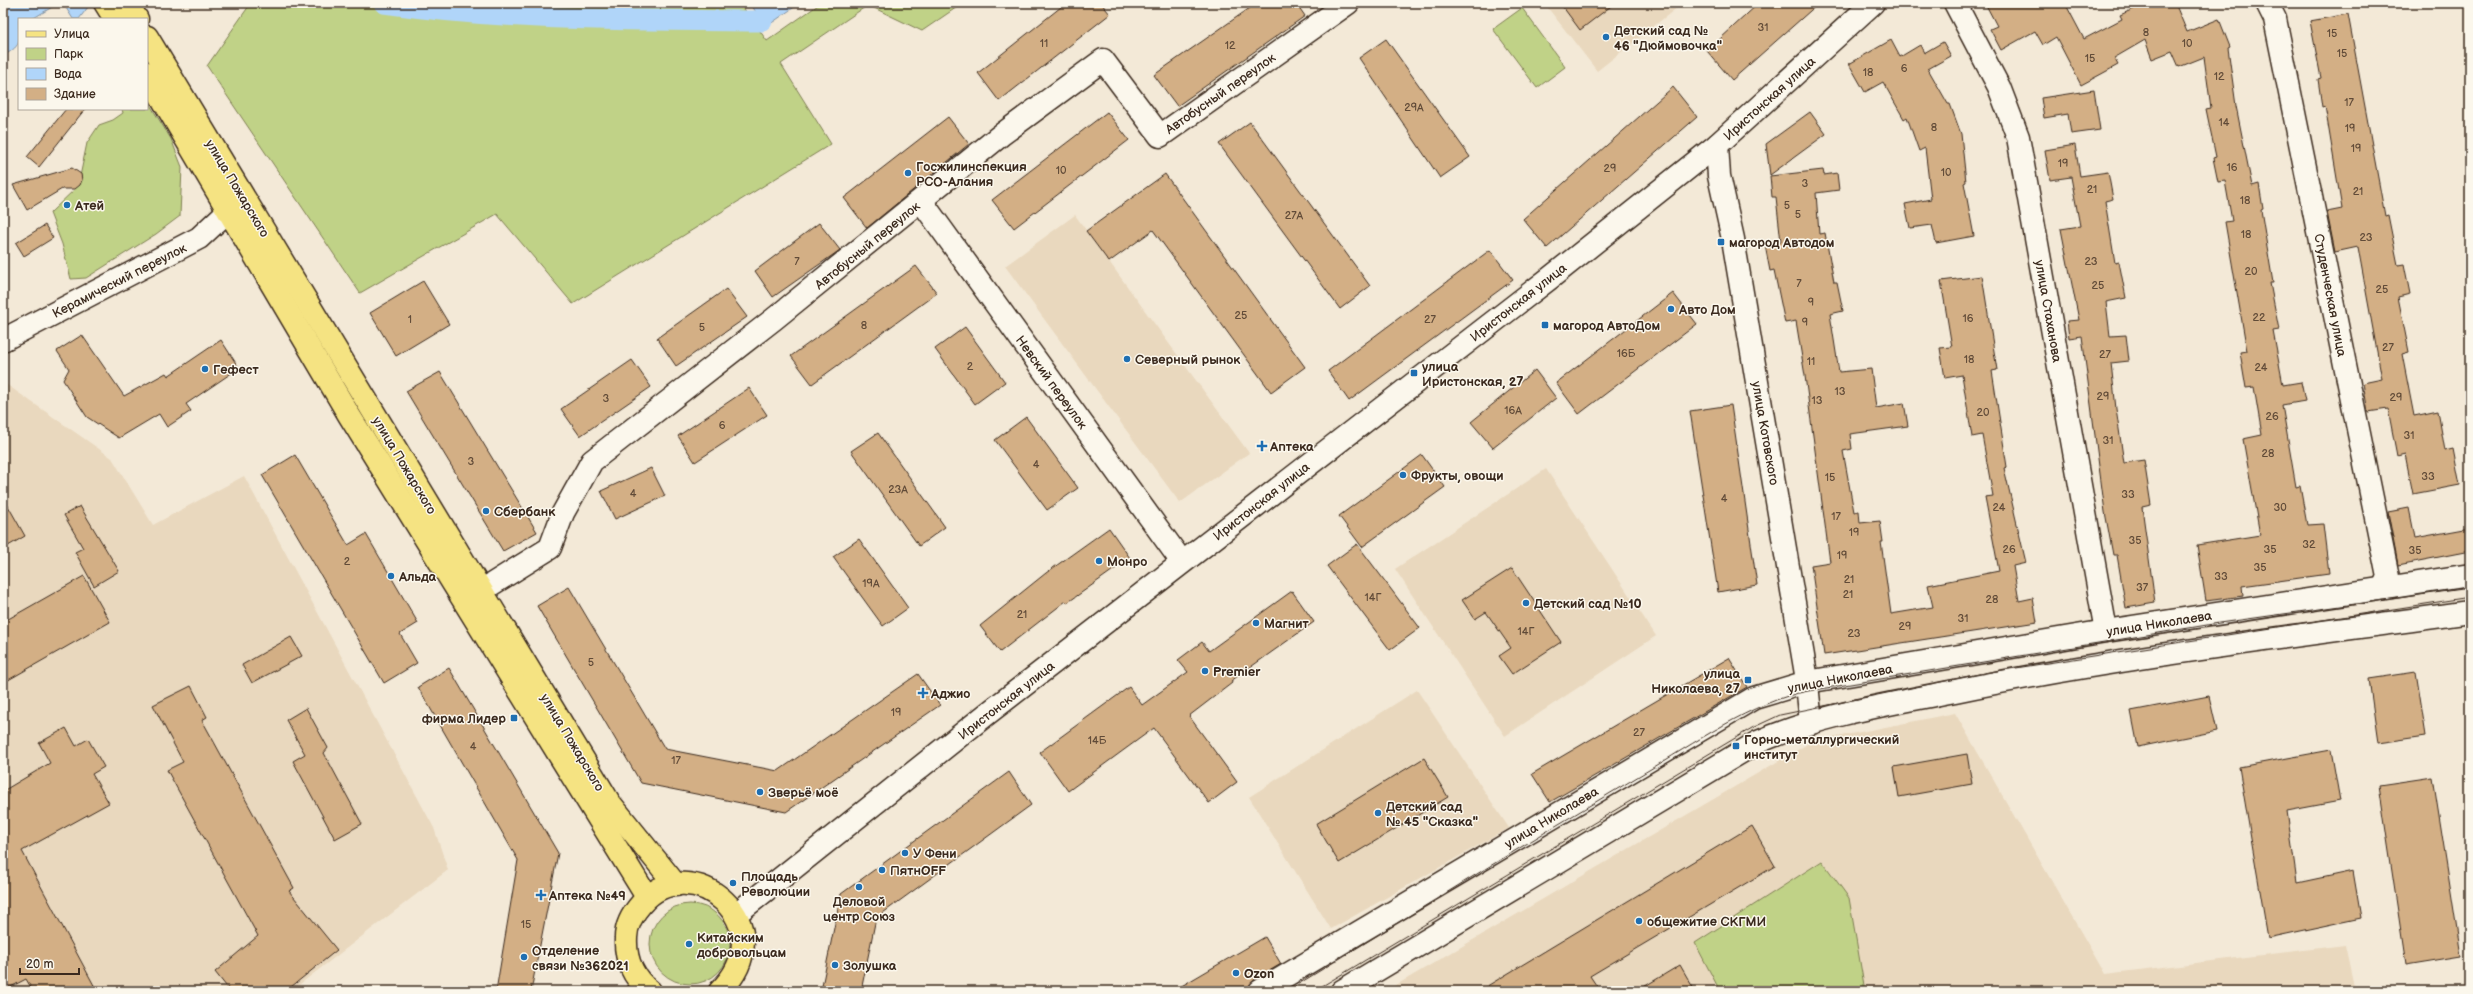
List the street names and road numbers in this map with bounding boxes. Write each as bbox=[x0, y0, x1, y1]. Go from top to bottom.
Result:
street label: Автобусный переулок bbox=[1162, 50, 1279, 138]
street label: Иристонская улица bbox=[1720, 53, 1819, 144]
street label: улица Пожарского bbox=[202, 137, 273, 240]
street label: Автобусный переулок bbox=[811, 198, 924, 294]
street label: Студенческая улица bbox=[2310, 232, 2350, 358]
street label: Керамический переулок bbox=[50, 240, 189, 322]
street label: улица Стаханова bbox=[2031, 259, 2065, 364]
street label: Иристонская улица bbox=[1467, 260, 1570, 345]
street label: Невский переулок bbox=[1012, 333, 1091, 432]
street label: улица Котовского bbox=[1748, 380, 1782, 487]
street label: улица Пожарского bbox=[369, 414, 440, 517]
street label: Иристонская улица bbox=[1210, 459, 1313, 544]
street label: улица Николаева bbox=[2105, 608, 2213, 640]
street label: Иристонская улица bbox=[955, 658, 1058, 743]
street label: улица Николаева bbox=[1786, 661, 1894, 697]
street label: улица Пожарского bbox=[537, 691, 608, 794]
street label: улица Николаева bbox=[1502, 783, 1602, 852]

